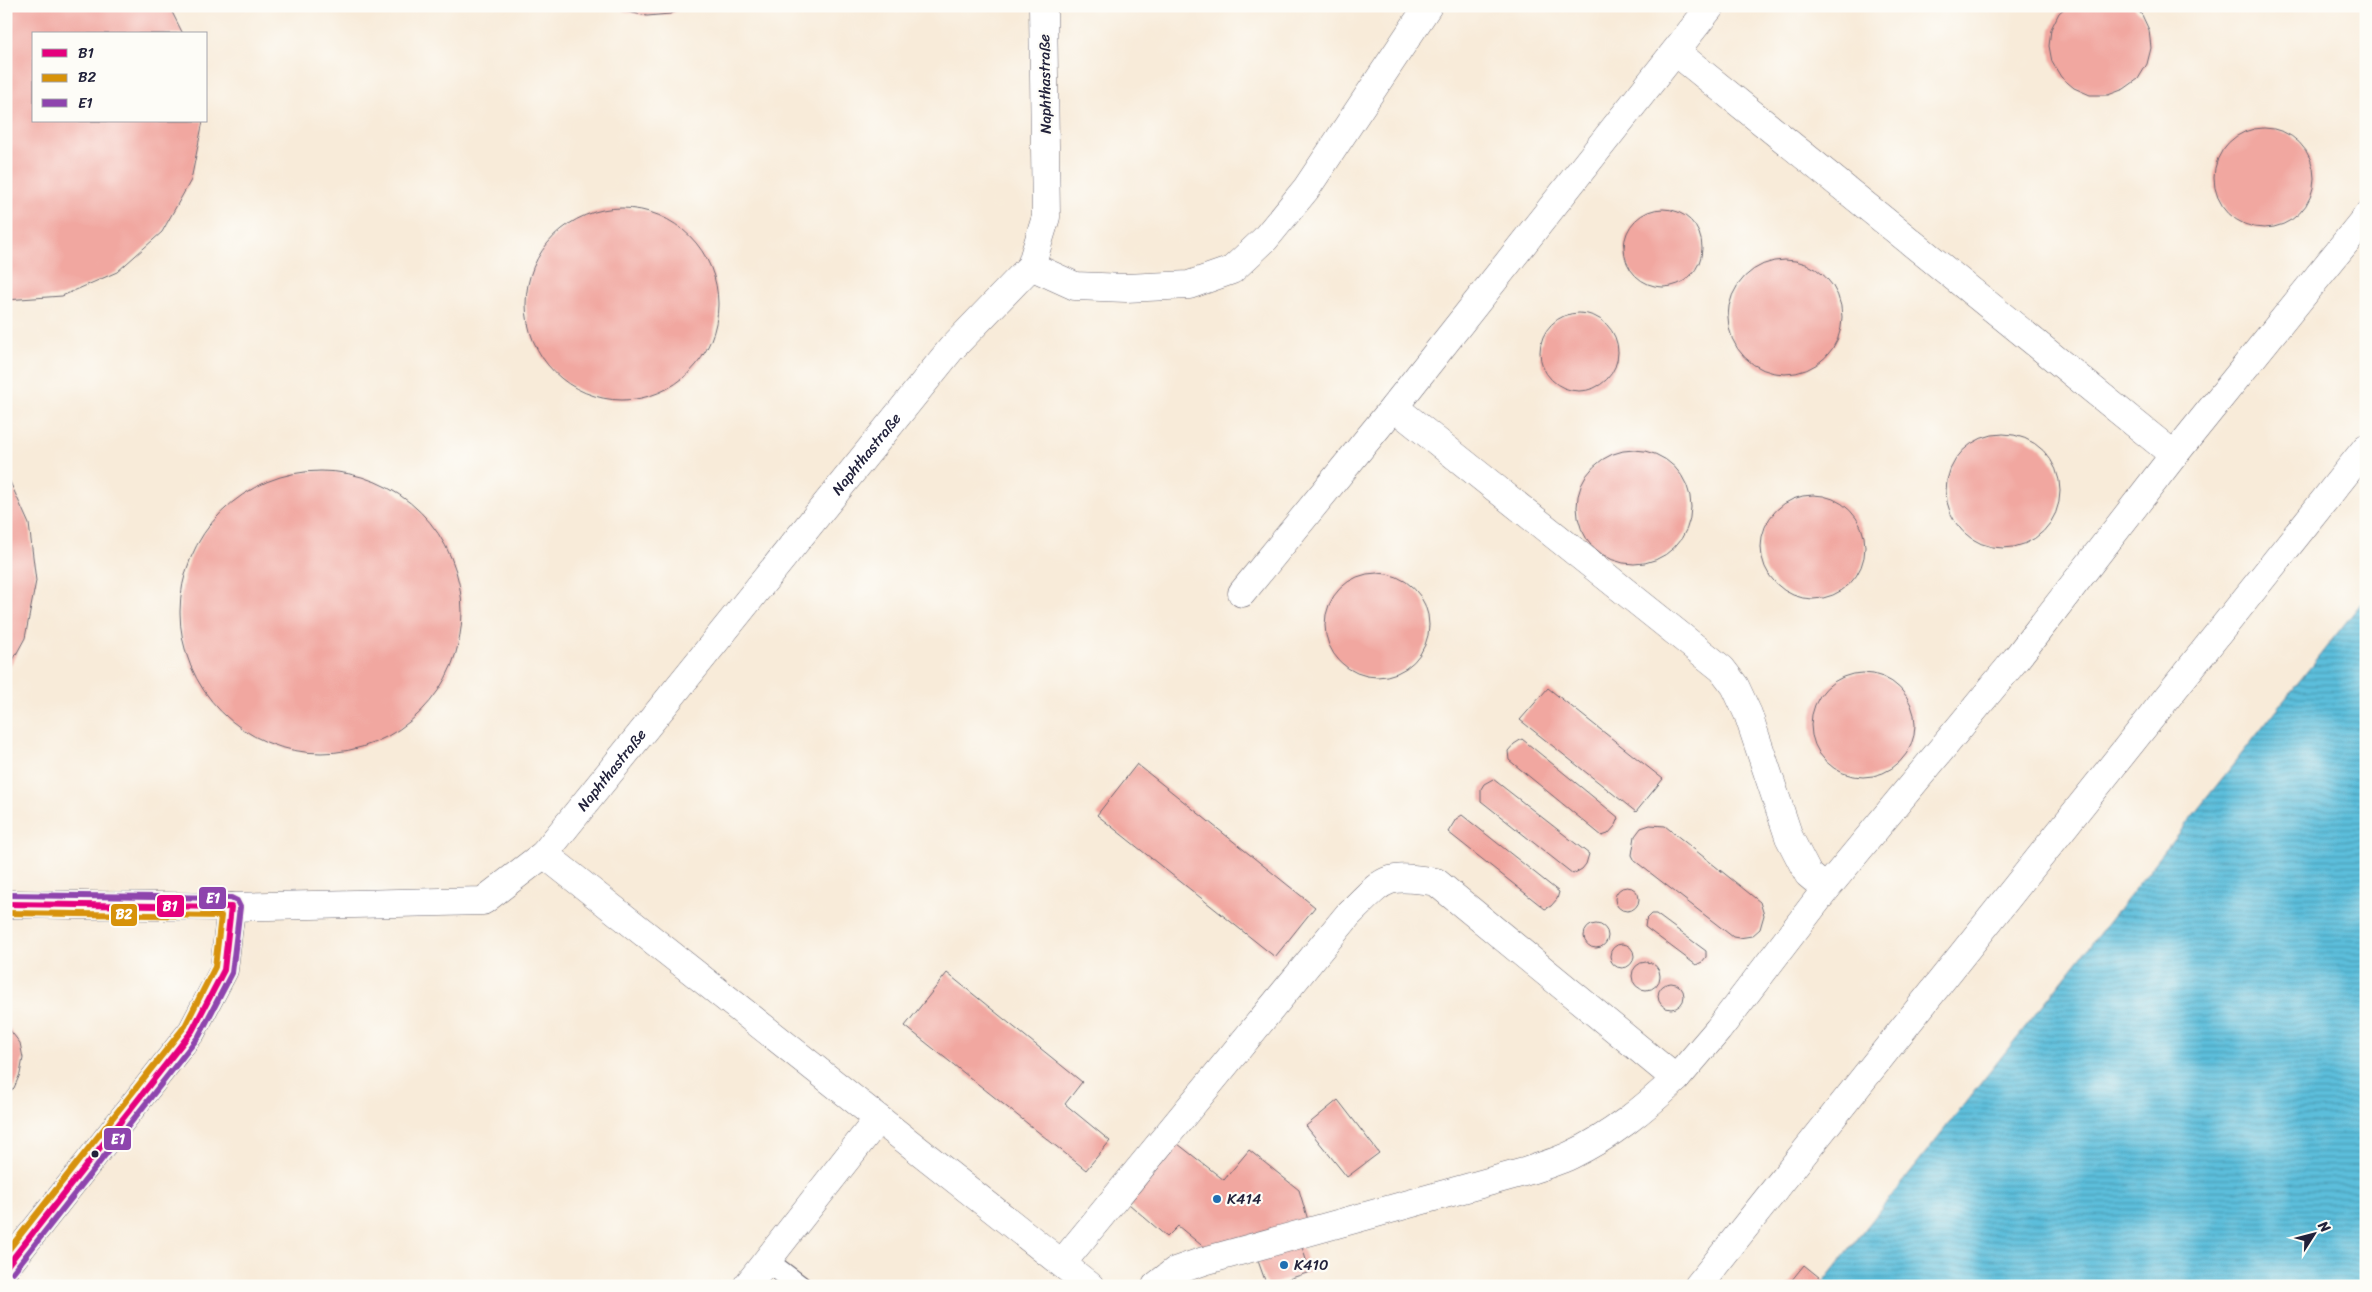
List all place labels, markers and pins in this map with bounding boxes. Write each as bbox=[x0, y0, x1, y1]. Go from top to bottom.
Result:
unlabelled marker bbox=[90, 1149, 100, 1159]
place label: K414 bbox=[1227, 1186, 1261, 1212]
marker: K414 bbox=[1211, 1193, 1223, 1205]
place label: K410 bbox=[1294, 1252, 1328, 1278]
marker: K410 bbox=[1278, 1259, 1290, 1271]

